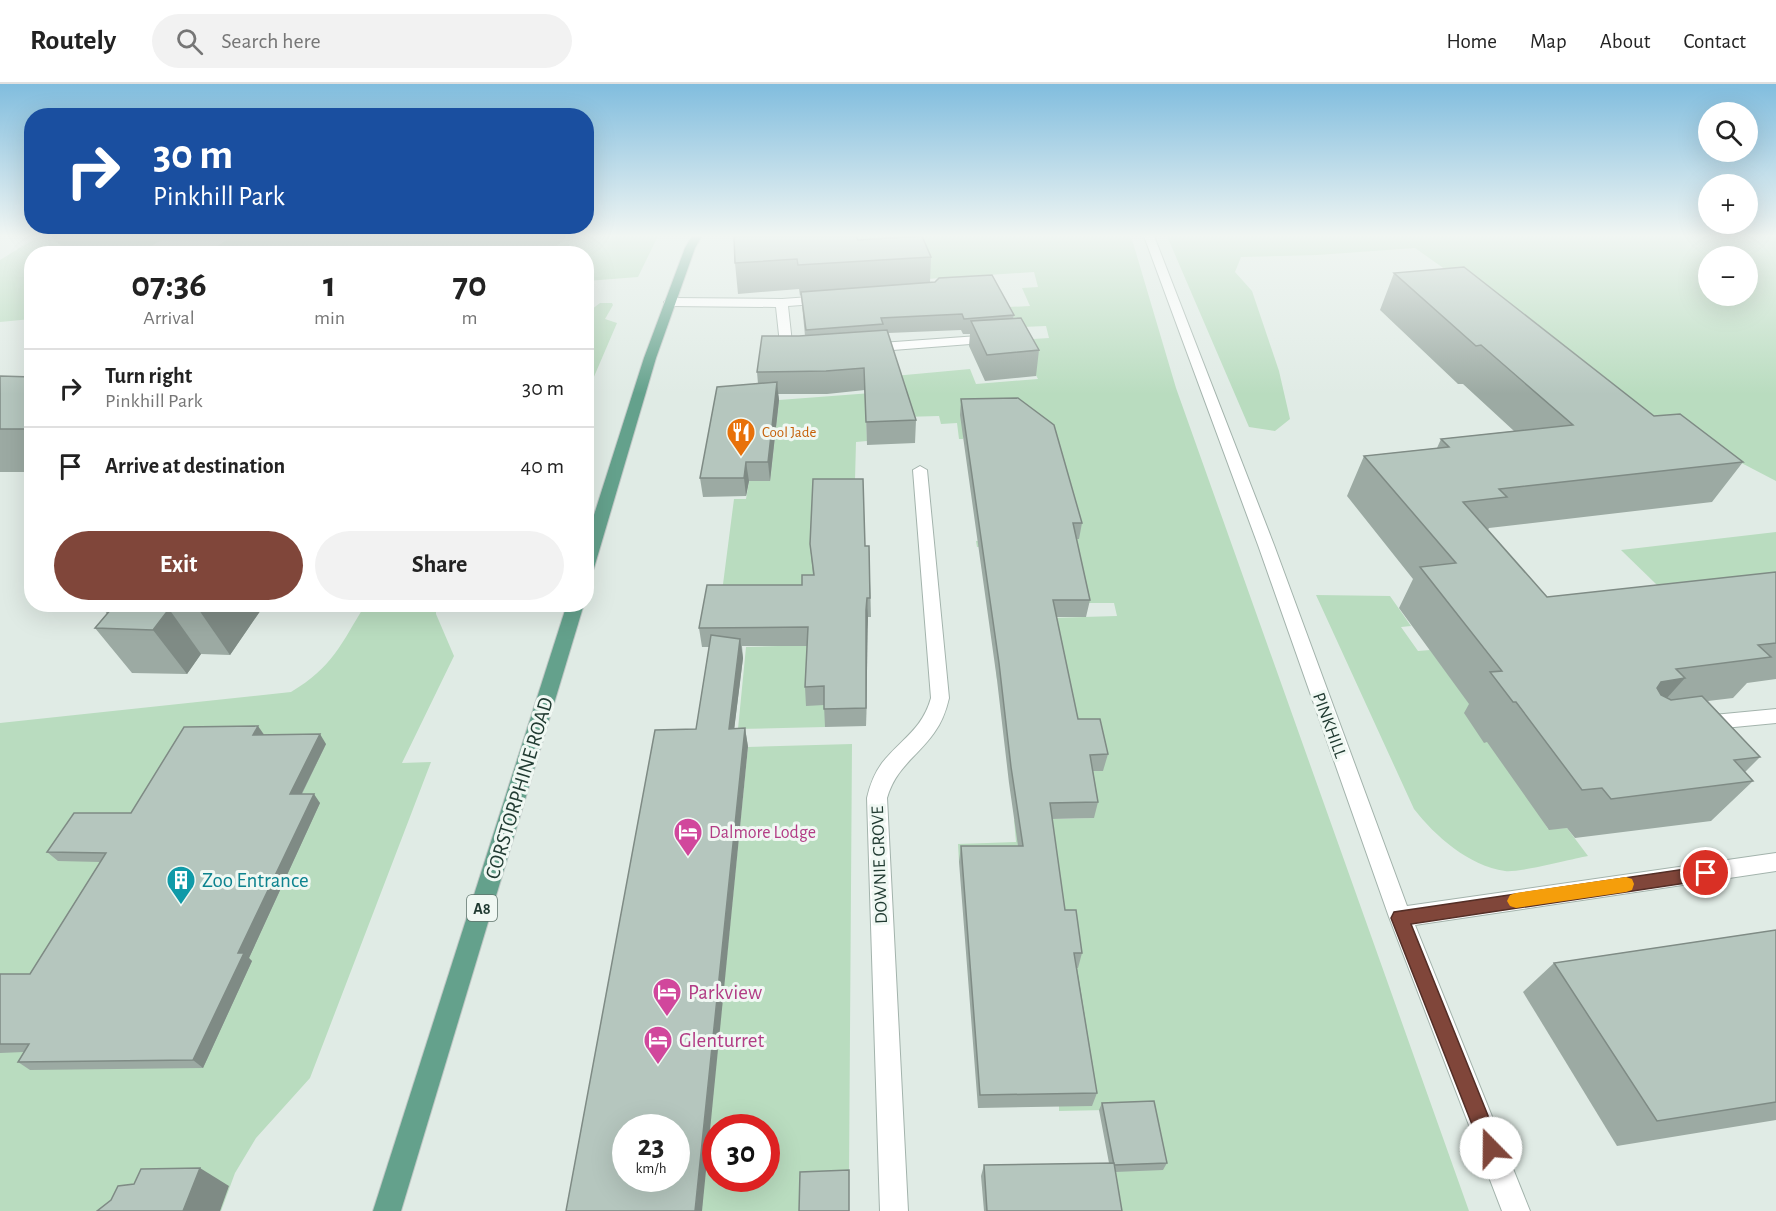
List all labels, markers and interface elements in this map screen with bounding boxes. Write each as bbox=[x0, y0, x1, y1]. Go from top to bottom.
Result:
search box bbox=[152, 14, 572, 68]
icon: search bbox=[173, 25, 206, 58]
text: Routely bbox=[30, 27, 116, 55]
text: Search here bbox=[221, 30, 321, 52]
text: Home bbox=[1446, 31, 1497, 52]
text: Map bbox=[1530, 31, 1567, 52]
text: About bbox=[1600, 31, 1650, 52]
text: Contact bbox=[1683, 31, 1746, 52]
map controls bbox=[1698, 102, 1758, 306]
button: search bbox=[1698, 102, 1758, 162]
icon: right bbox=[54, 132, 132, 210]
text: 30 m bbox=[153, 134, 233, 176]
button: + bbox=[1698, 174, 1758, 234]
text: Pinkhill Park bbox=[153, 183, 285, 210]
button: − bbox=[1698, 246, 1758, 306]
text: 07:36 bbox=[131, 267, 207, 303]
text: 1 bbox=[323, 267, 336, 303]
text: 70 bbox=[452, 267, 487, 303]
text: Arrival bbox=[143, 308, 195, 328]
text: min bbox=[314, 308, 345, 328]
text: m bbox=[462, 308, 478, 328]
text: Turn right bbox=[105, 365, 192, 387]
icon: right bbox=[54, 372, 87, 405]
text: 30 m bbox=[522, 377, 564, 399]
text: Pinkhill Park bbox=[105, 391, 203, 411]
restaurant icon: Cool Jade bbox=[725, 416, 757, 458]
place label: Cool Jade bbox=[762, 425, 816, 440]
icon: arrive bbox=[54, 450, 87, 483]
text: Arrive at destination bbox=[105, 455, 285, 477]
text: 40 m bbox=[521, 455, 564, 477]
button: Exit bbox=[54, 531, 303, 600]
button: Share bbox=[315, 531, 564, 600]
street label: PINKHILL bbox=[1309, 690, 1349, 761]
street label: CORSTORPHINE ROAD bbox=[482, 695, 557, 882]
street label: DOWNIE GROVE bbox=[869, 805, 891, 924]
hotel icon: Dalmore Lodge bbox=[672, 816, 704, 858]
place label: Dalmore Lodge bbox=[709, 824, 816, 842]
pin bbox=[1680, 847, 1731, 898]
icon: arrive bbox=[1689, 856, 1722, 889]
building icon: Zoo Entrance bbox=[165, 864, 197, 906]
place label: Zoo Entrance bbox=[202, 870, 309, 891]
road number: A8 bbox=[467, 895, 497, 921]
hotel icon: Parkview bbox=[651, 976, 683, 1018]
place label: Parkview bbox=[688, 982, 762, 1003]
hotel icon: Glenturret bbox=[642, 1024, 674, 1066]
place label: Glenturret bbox=[679, 1030, 765, 1051]
speed limit sign: 30 bbox=[702, 1114, 780, 1192]
position arrow bbox=[1459, 1116, 1523, 1180]
text: 23 bbox=[637, 1131, 665, 1161]
text: km/h bbox=[636, 1161, 666, 1176]

